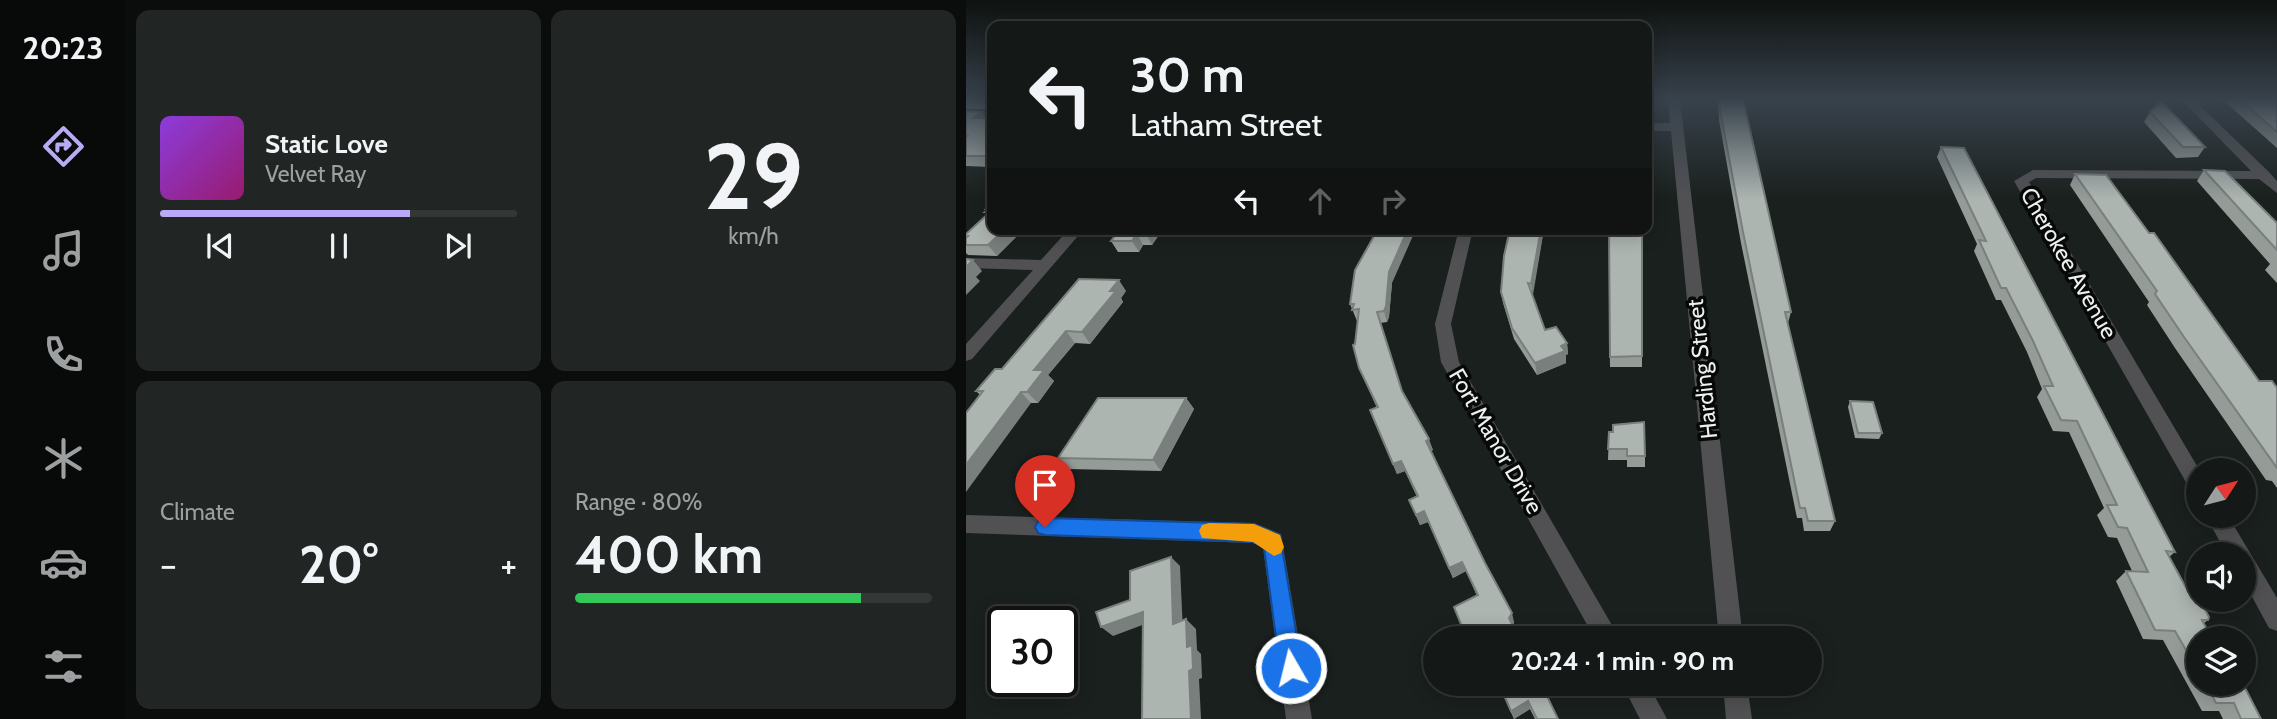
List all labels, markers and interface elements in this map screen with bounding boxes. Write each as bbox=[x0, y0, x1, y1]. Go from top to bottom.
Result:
text: 20:23 bbox=[23, 28, 103, 67]
text: 30 m bbox=[1130, 45, 1245, 104]
icon: left bbox=[1015, 49, 1106, 140]
text: Latham Street bbox=[1130, 105, 1322, 144]
text: 29 bbox=[704, 121, 803, 232]
icon: directions bbox=[39, 122, 88, 171]
text: Static Love bbox=[265, 128, 388, 160]
text: Velvet Ray bbox=[265, 160, 366, 188]
icon: left bbox=[1228, 182, 1266, 220]
icon: ahead bbox=[1301, 182, 1339, 220]
icon: right bbox=[1374, 182, 1412, 220]
street label: Cherokee Avenue bbox=[2015, 183, 2124, 344]
text: km/h bbox=[728, 222, 779, 250]
icon: music bbox=[39, 226, 88, 275]
icon: previous bbox=[201, 227, 239, 265]
icon: pause bbox=[320, 227, 358, 265]
icon: next bbox=[439, 227, 477, 265]
street label: Harding Street bbox=[1681, 298, 1723, 440]
icon: phone bbox=[39, 330, 88, 379]
street label: Fort Manor Drive bbox=[1443, 363, 1549, 519]
icon: climate bbox=[39, 434, 88, 483]
pin bbox=[1015, 455, 1075, 527]
north arrow bbox=[2186, 458, 2256, 528]
map controls bbox=[2186, 458, 2256, 696]
icon: arrive bbox=[1026, 466, 1064, 504]
text: Range · 80% bbox=[575, 488, 702, 516]
text: Climate bbox=[160, 498, 235, 526]
text: 400 km bbox=[575, 523, 763, 586]
text: 20° bbox=[299, 533, 378, 596]
icon: car bbox=[39, 538, 88, 587]
text: − bbox=[160, 541, 177, 588]
text: + bbox=[500, 541, 517, 588]
button: sound bbox=[2186, 542, 2256, 612]
speed limit sign: 30 bbox=[987, 606, 1078, 697]
button: layers bbox=[2186, 626, 2256, 696]
position arrow bbox=[1254, 631, 1328, 705]
icon: filters bbox=[39, 642, 88, 691]
text: 20:24 · 1 min · 90 m bbox=[1511, 645, 1734, 677]

